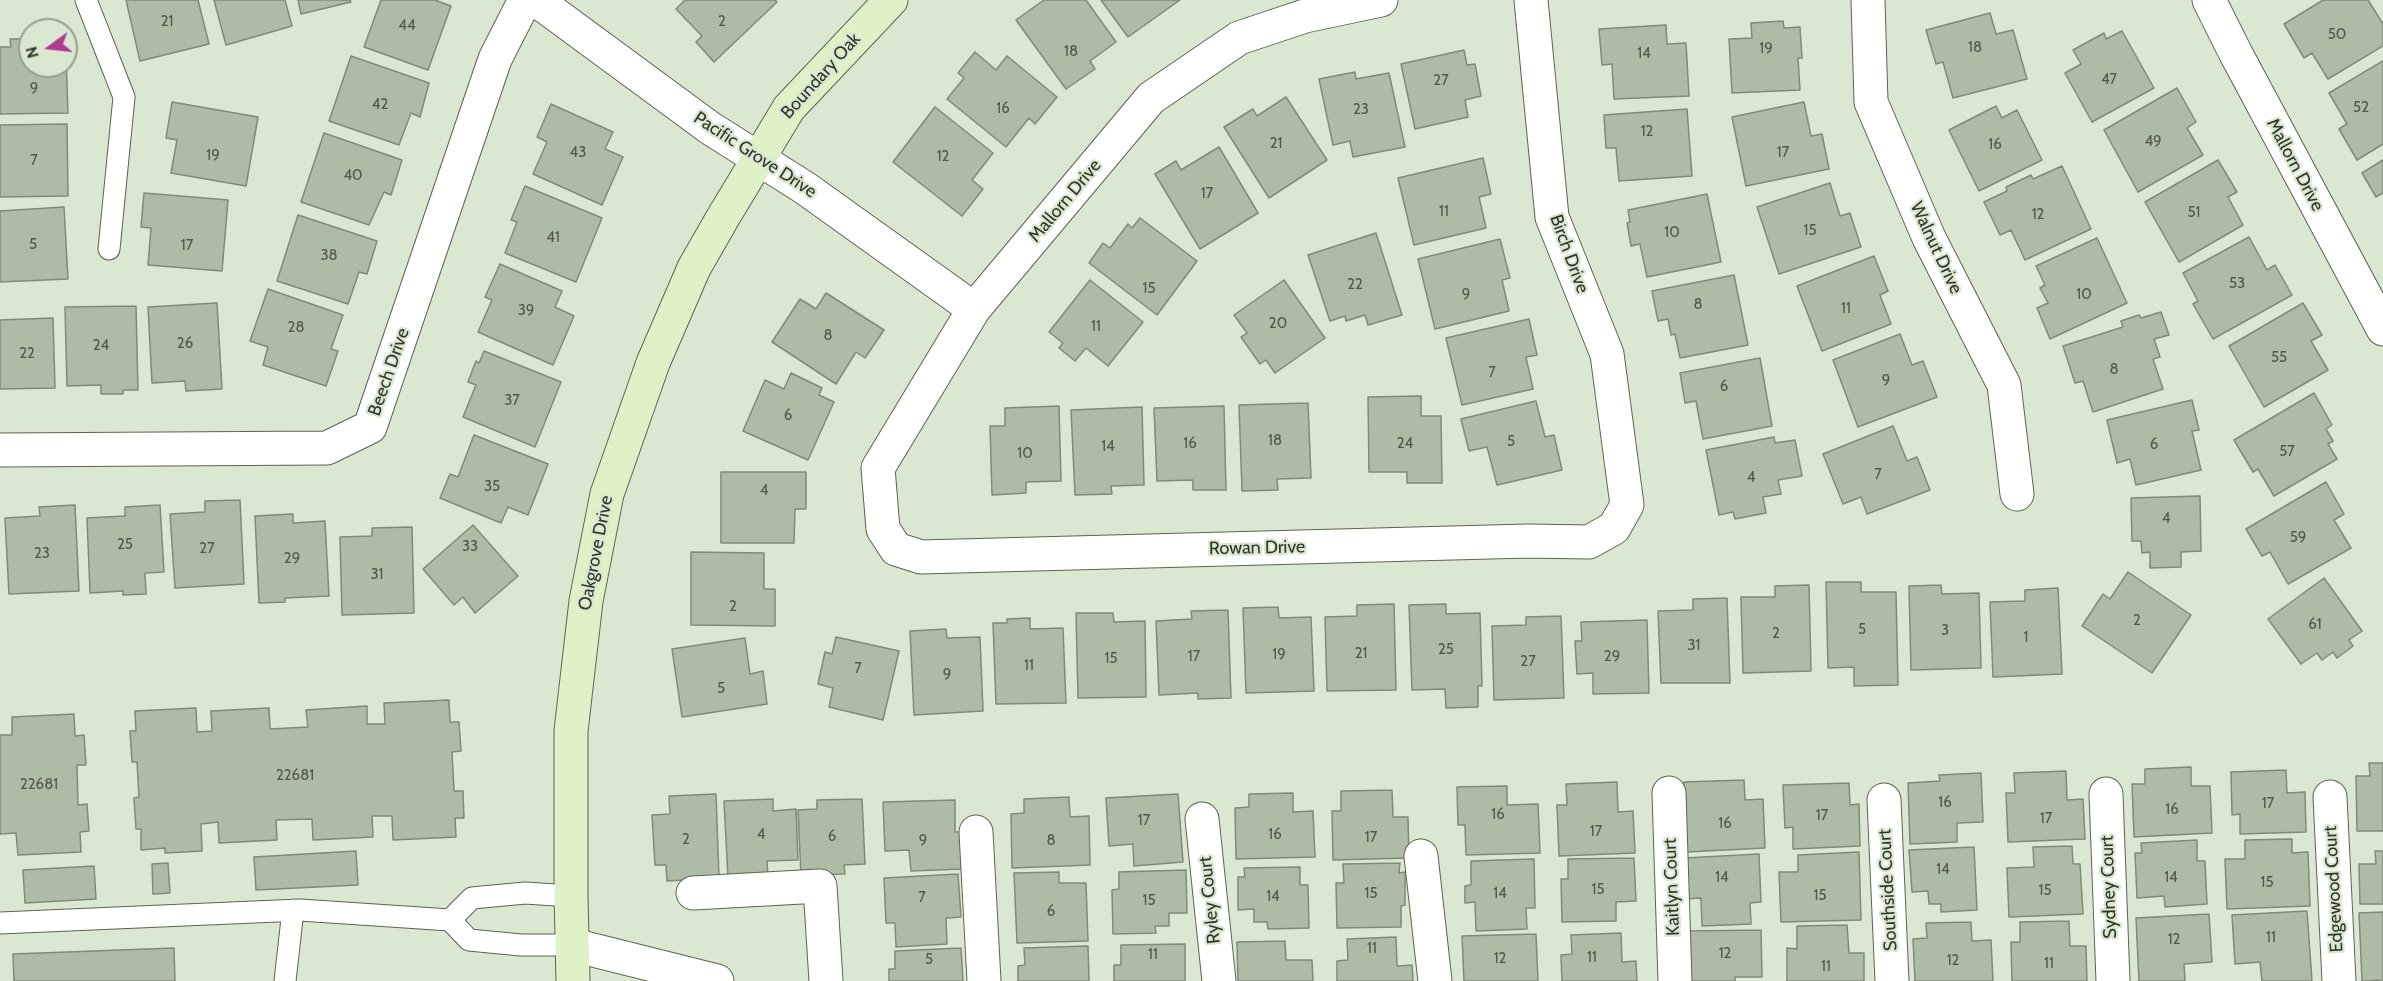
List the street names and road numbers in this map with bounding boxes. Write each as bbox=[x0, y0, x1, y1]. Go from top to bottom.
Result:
street label: Boundary Oak bbox=[777, 29, 865, 123]
street label: Pacific Grove Drive bbox=[689, 107, 821, 203]
street label: Mallorn Drive bbox=[2262, 115, 2328, 215]
street label: Mallorn Drive bbox=[1024, 155, 1106, 247]
street label: Walnut Drive bbox=[1905, 198, 1967, 298]
street label: Birch Drive bbox=[1545, 212, 1593, 296]
street label: Beech Drive bbox=[364, 325, 414, 419]
street label: Oakgrove Drive bbox=[574, 494, 618, 612]
street label: Rowan Drive bbox=[1209, 536, 1305, 560]
street label: Edgewood Court bbox=[2320, 825, 2348, 953]
street label: Southside Court bbox=[1874, 828, 1902, 952]
street label: Sydney Court bbox=[2096, 835, 2122, 939]
street label: Kaitlyn Court bbox=[1659, 838, 1685, 936]
street label: Ryley Court bbox=[1195, 855, 1225, 945]

